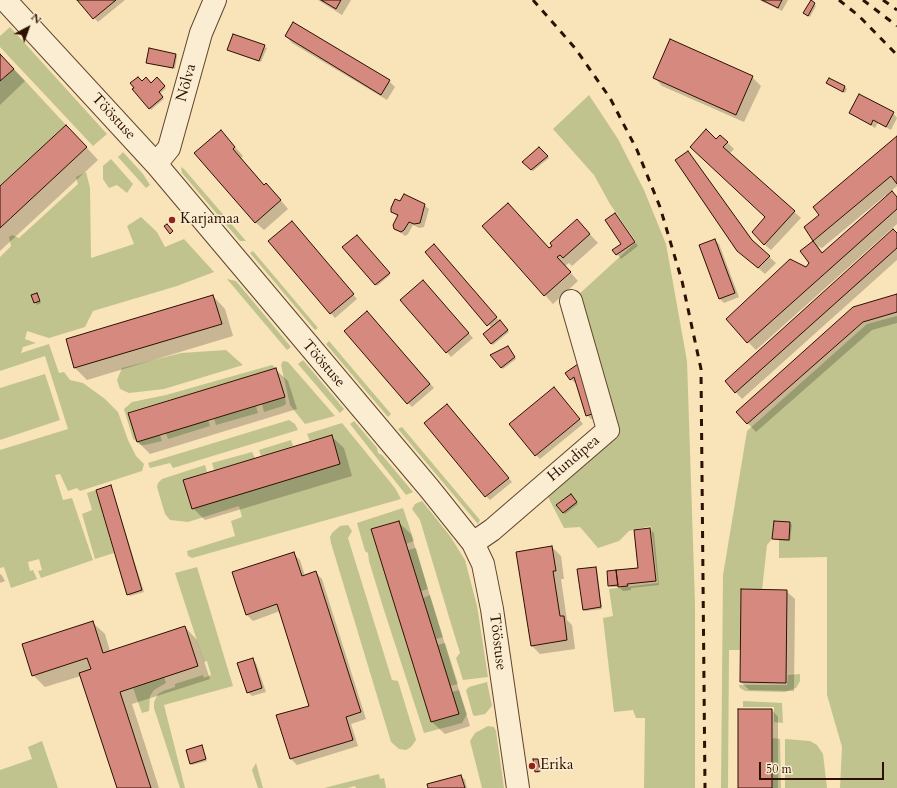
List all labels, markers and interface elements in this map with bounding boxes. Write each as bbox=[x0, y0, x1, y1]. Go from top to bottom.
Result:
north arrow bbox=[8, 8, 48, 48]
text: N bbox=[28, 10, 45, 27]
street label: Nõlva bbox=[173, 62, 201, 104]
street label: Tööstuse bbox=[87, 90, 139, 144]
place label: Karjamaa bbox=[180, 211, 239, 229]
marker: Karjamaa bbox=[167, 215, 177, 225]
street label: Tööstuse bbox=[297, 337, 349, 391]
street label: Hundipea bbox=[544, 432, 604, 486]
street label: Tööstuse bbox=[485, 613, 509, 671]
scale bar bbox=[761, 754, 886, 780]
place label: Erika bbox=[540, 757, 573, 775]
marker: Erika bbox=[527, 761, 537, 771]
text: 50 m bbox=[766, 761, 792, 777]

